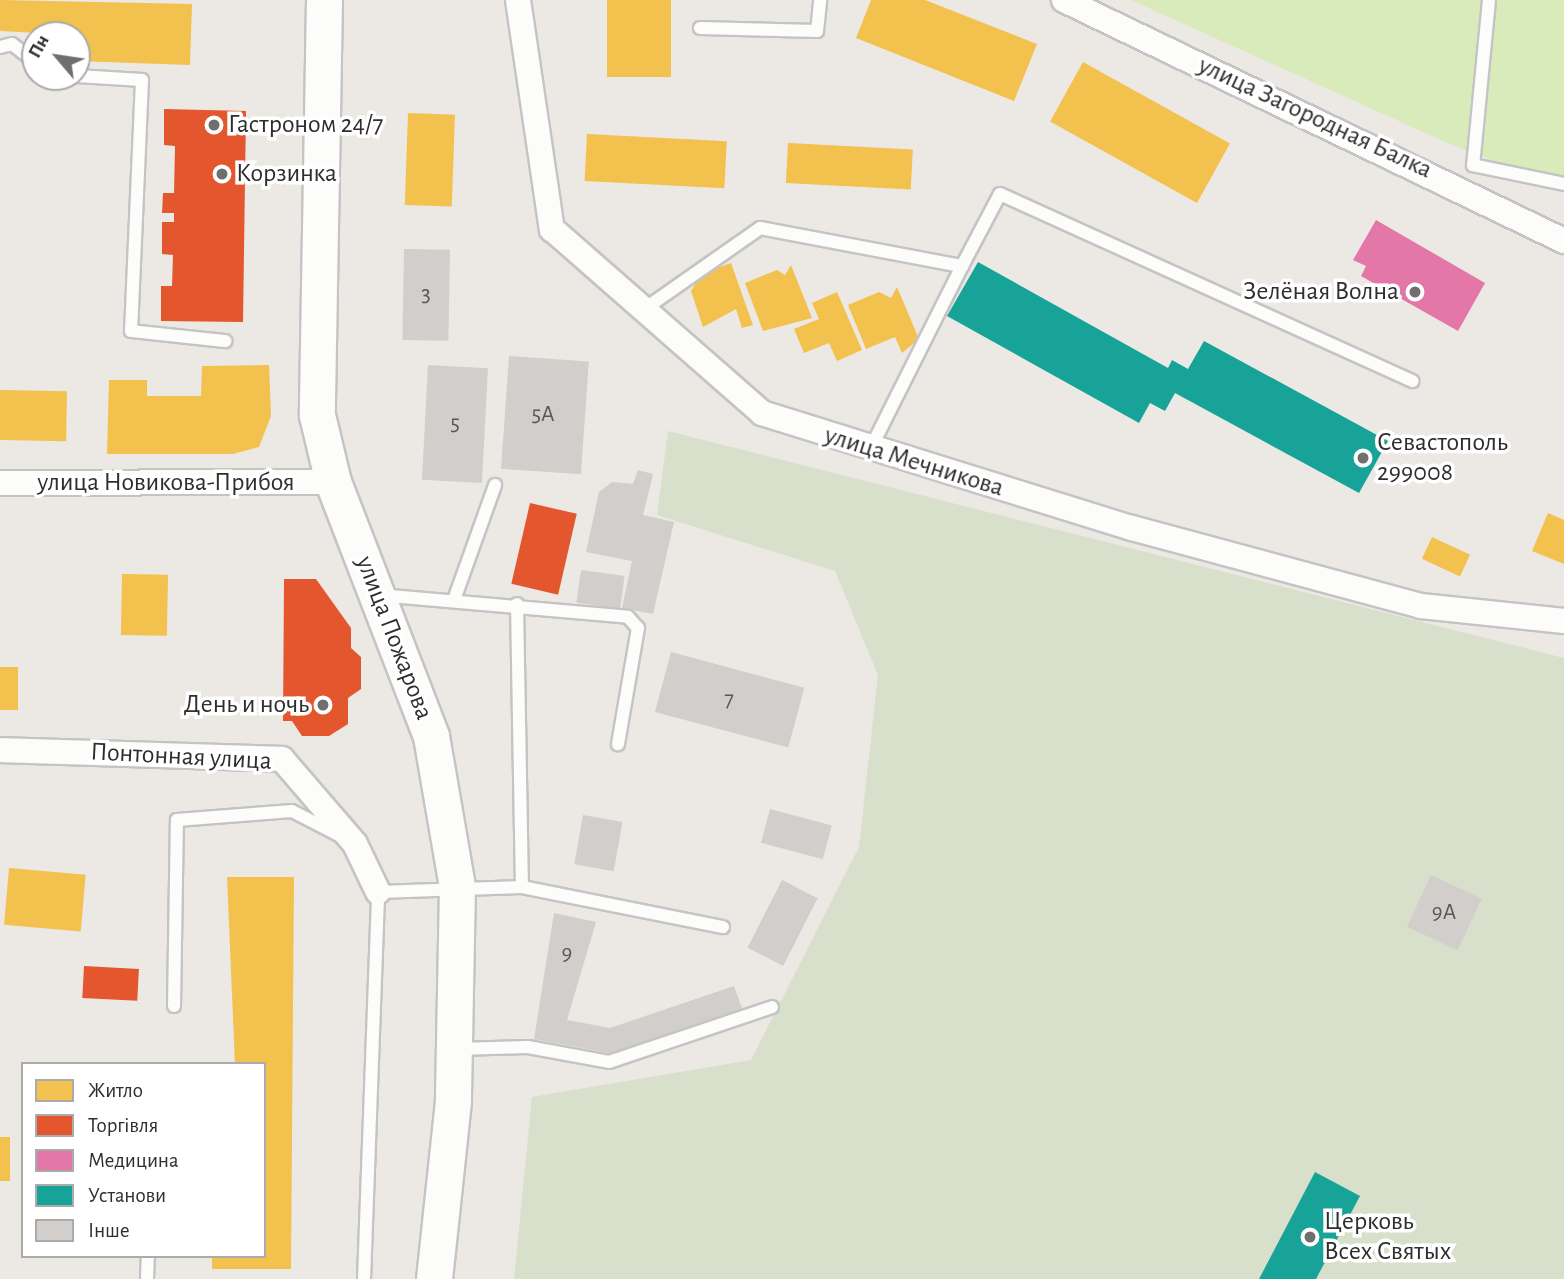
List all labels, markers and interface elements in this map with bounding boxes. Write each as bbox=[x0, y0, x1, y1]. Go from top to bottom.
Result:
north arrow bbox=[21, 21, 91, 91]
text: Пн bbox=[25, 32, 53, 61]
street label: улица Загородная Балка bbox=[1193, 50, 1437, 186]
place label: Гастроном 24/7 bbox=[228, 109, 383, 141]
marker: Гастроном 24/7 bbox=[206, 117, 222, 133]
place label: Корзинка bbox=[236, 158, 337, 190]
marker: Корзинка bbox=[214, 166, 230, 182]
place label: Зелёная Волна bbox=[1243, 276, 1399, 308]
house number: 3 bbox=[421, 281, 431, 309]
marker: Зелёная Волна bbox=[1405, 282, 1425, 302]
house number: 5А bbox=[531, 401, 555, 429]
house number: 5 bbox=[450, 410, 460, 438]
street label: улица Мечникова bbox=[821, 420, 1007, 504]
place label: Севастополь 299008 bbox=[1377, 427, 1508, 488]
marker: Севастополь 299008 bbox=[1355, 450, 1371, 466]
street label: улица Новикова-Прибоя bbox=[37, 467, 295, 499]
street label: улица Пожарова bbox=[348, 552, 440, 724]
house number: 7 bbox=[724, 686, 734, 714]
place label: День и ночь bbox=[184, 689, 309, 721]
marker: День и ночь bbox=[315, 697, 331, 713]
street label: Понтонная улица bbox=[90, 737, 272, 777]
house number: 9А bbox=[1432, 899, 1456, 927]
house number: 9 bbox=[562, 940, 572, 968]
legend bbox=[21, 1062, 266, 1258]
text: Житло bbox=[88, 1080, 143, 1101]
text: Торгівля bbox=[88, 1115, 158, 1136]
text: Медицина bbox=[88, 1150, 179, 1171]
text: Установи bbox=[88, 1185, 166, 1206]
place label: Церковь Всех Святых bbox=[1324, 1206, 1451, 1268]
text: Інше bbox=[88, 1220, 130, 1241]
marker: Церковь Всех Святых bbox=[1302, 1229, 1318, 1245]

